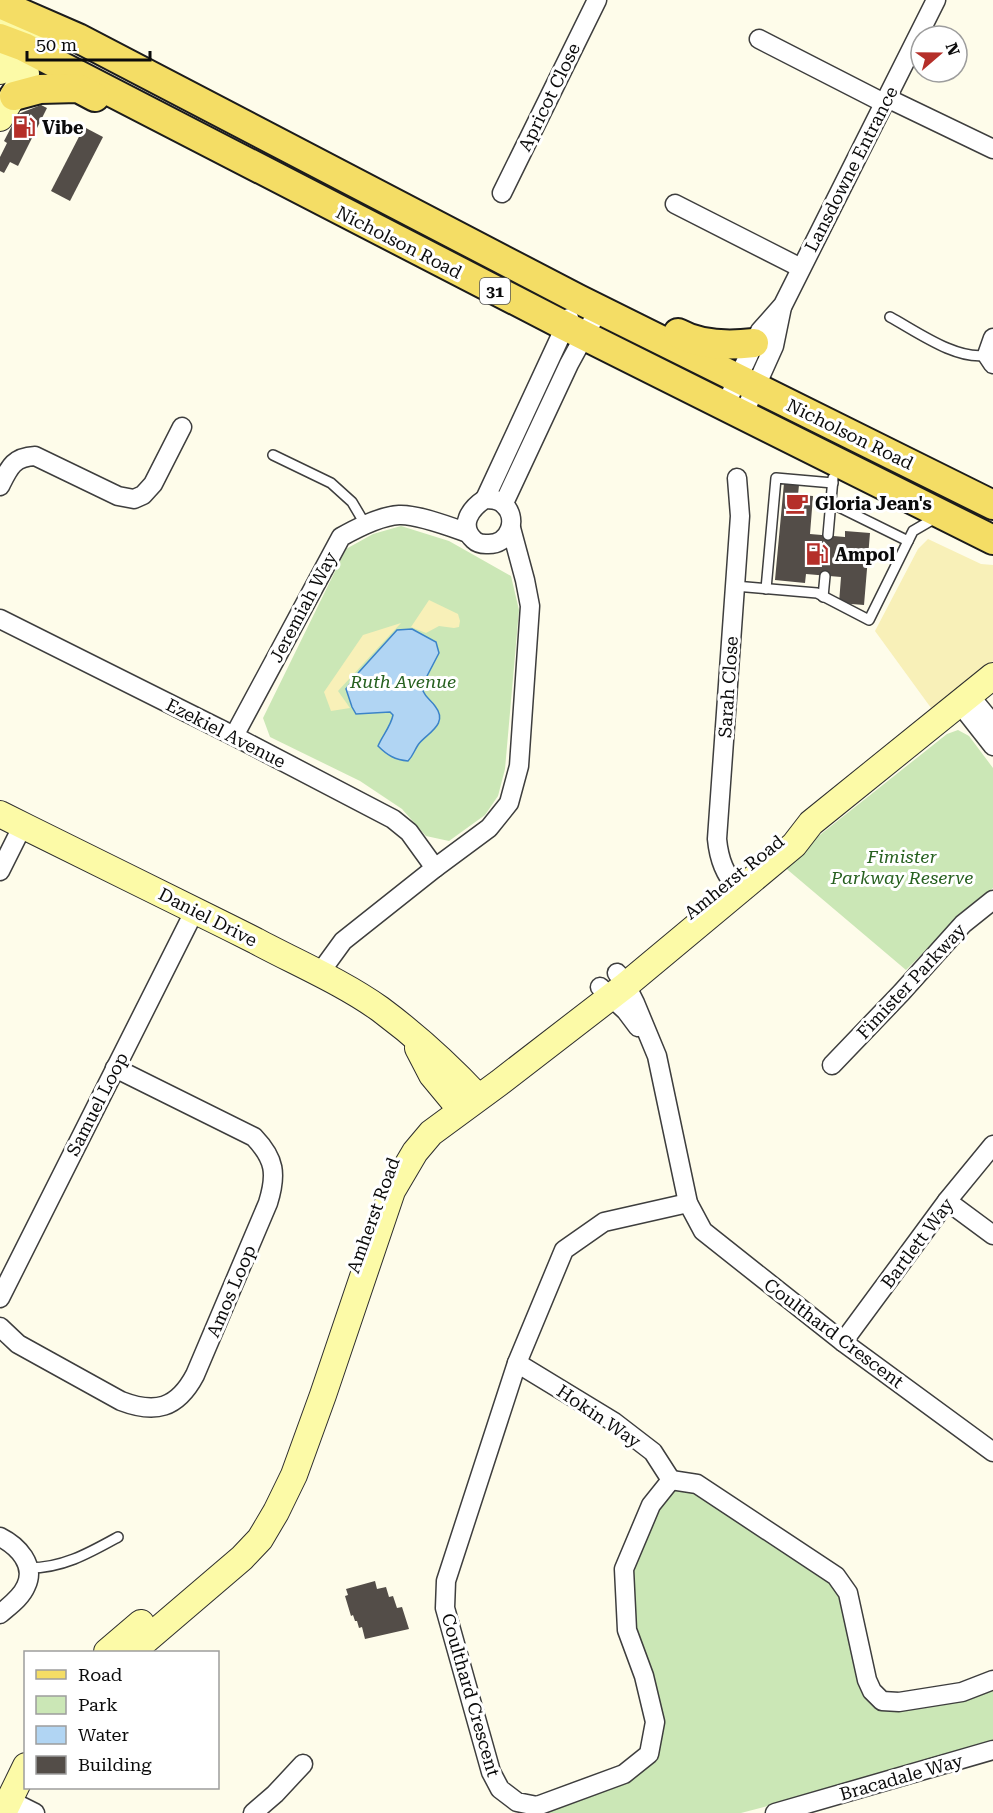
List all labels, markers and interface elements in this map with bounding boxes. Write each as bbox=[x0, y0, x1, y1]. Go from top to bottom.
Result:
scale bar bbox=[27, 24, 150, 62]
north arrow bbox=[909, 24, 969, 84]
text: 50 m bbox=[36, 34, 77, 55]
street label: Apricot Close bbox=[514, 39, 584, 154]
text: N bbox=[942, 40, 964, 58]
street label: Lansdowne Entrance bbox=[800, 83, 902, 255]
fuel station icon: Vibe bbox=[11, 114, 37, 140]
place label: Vibe bbox=[42, 117, 84, 138]
street label: Nicholson Road bbox=[333, 201, 466, 283]
road number: 31 bbox=[480, 278, 510, 304]
street label: Nicholson Road bbox=[783, 394, 917, 474]
cafe icon: Gloria Jean's bbox=[784, 490, 810, 516]
place label: Gloria Jean's bbox=[815, 493, 932, 514]
fuel station icon: Ampol bbox=[804, 541, 830, 567]
place label: Ampol bbox=[835, 544, 895, 565]
street label: Jeremiah Way bbox=[265, 548, 341, 666]
street label: Sarah Close bbox=[714, 635, 742, 739]
park label: Ruth Avenue bbox=[349, 671, 456, 692]
street label: Ezekiel Avenue bbox=[163, 694, 289, 772]
street label: Amherst Road bbox=[680, 830, 788, 923]
park label: Fimister Parkway Reserve bbox=[830, 846, 973, 888]
street label: Daniel Drive bbox=[155, 883, 261, 951]
street label: Fimister Parkway bbox=[852, 919, 970, 1043]
street label: Samuel Loop bbox=[62, 1049, 132, 1159]
street label: Amherst Road bbox=[342, 1154, 404, 1276]
street label: Bartlett Way bbox=[876, 1194, 958, 1292]
street label: Amos Loop bbox=[202, 1242, 260, 1340]
street label: Coulthard Crescent bbox=[760, 1274, 908, 1392]
street label: Hokin Way bbox=[553, 1380, 645, 1452]
street label: Coulthard Crescent bbox=[438, 1611, 504, 1779]
legend bbox=[24, 1651, 219, 1789]
text: Road bbox=[78, 1664, 123, 1685]
text: Park bbox=[78, 1694, 118, 1715]
text: Water bbox=[78, 1724, 129, 1745]
street label: Bracadale Way bbox=[837, 1749, 965, 1805]
text: Building bbox=[78, 1754, 152, 1775]

